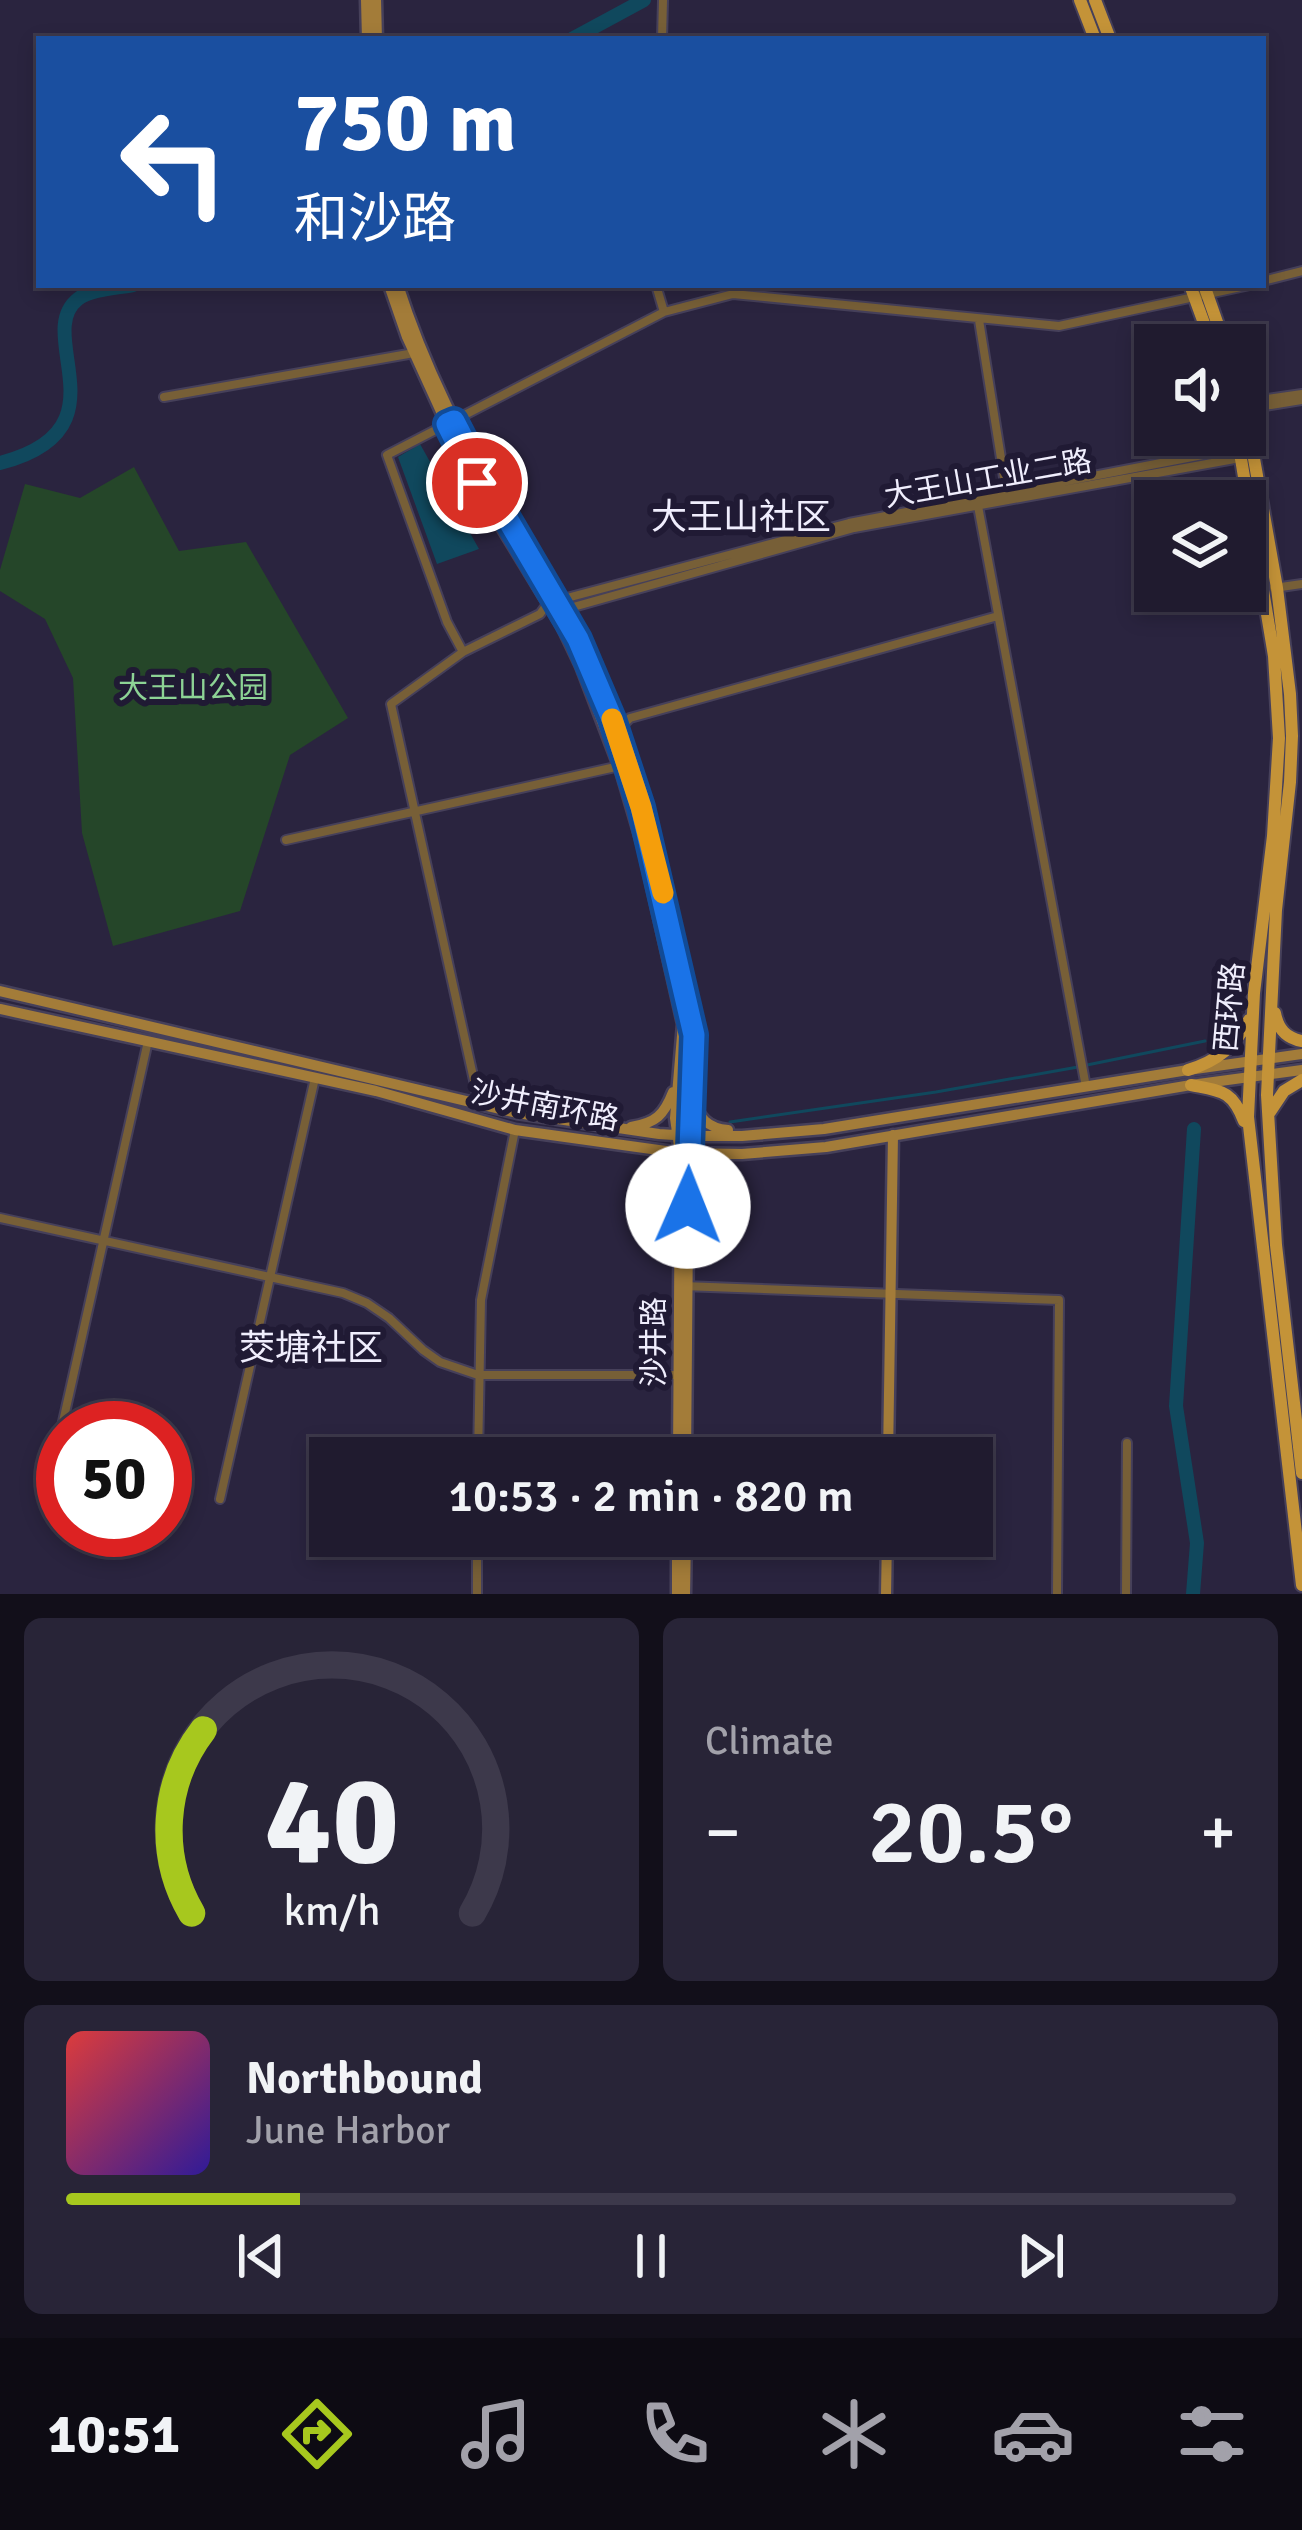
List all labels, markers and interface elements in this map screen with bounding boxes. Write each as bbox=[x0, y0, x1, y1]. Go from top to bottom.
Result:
text: 750 m bbox=[294, 71, 516, 175]
icon: left bbox=[96, 84, 252, 240]
text: 和沙路 bbox=[294, 186, 456, 253]
map controls bbox=[1134, 324, 1266, 612]
button: sound bbox=[1134, 324, 1266, 456]
pin bbox=[426, 432, 528, 534]
street label: 大王山工业二路 bbox=[881, 443, 1095, 515]
icon: arrive bbox=[444, 450, 510, 516]
button: layers bbox=[1134, 480, 1266, 612]
district label: 大王山社区 bbox=[651, 495, 831, 540]
park label: 大王山公园 bbox=[118, 670, 268, 707]
street label: 西环路 bbox=[1208, 961, 1252, 1053]
street label: 沙井南环路 bbox=[468, 1074, 622, 1138]
position arrow bbox=[625, 1143, 751, 1269]
street label: 沙井路 bbox=[636, 1297, 673, 1387]
district label: 茭塘社区 bbox=[239, 1326, 383, 1371]
speed limit sign: 50 bbox=[36, 1401, 192, 1557]
text: 10:53 · 2 min · 820 m bbox=[449, 1469, 853, 1524]
text: Climate bbox=[705, 1717, 834, 1765]
text: 40 bbox=[264, 1745, 399, 1898]
text: 20.5° bbox=[868, 1777, 1073, 1888]
text: − bbox=[705, 1792, 741, 1873]
text: + bbox=[1200, 1792, 1236, 1873]
text: km/h bbox=[283, 1884, 380, 1937]
text: Northbound bbox=[246, 2051, 483, 2106]
text: June Harbor bbox=[246, 2106, 450, 2154]
icon: previous bbox=[228, 2223, 294, 2289]
icon: pause bbox=[618, 2223, 684, 2289]
icon: next bbox=[1008, 2223, 1074, 2289]
icon: directions bbox=[275, 2392, 359, 2476]
icon: music bbox=[454, 2392, 538, 2476]
icon: phone bbox=[633, 2392, 717, 2476]
icon: climate bbox=[812, 2392, 896, 2476]
icon: car bbox=[991, 2392, 1075, 2476]
icon: filters bbox=[1170, 2392, 1254, 2476]
text: 10:51 bbox=[48, 2401, 180, 2468]

